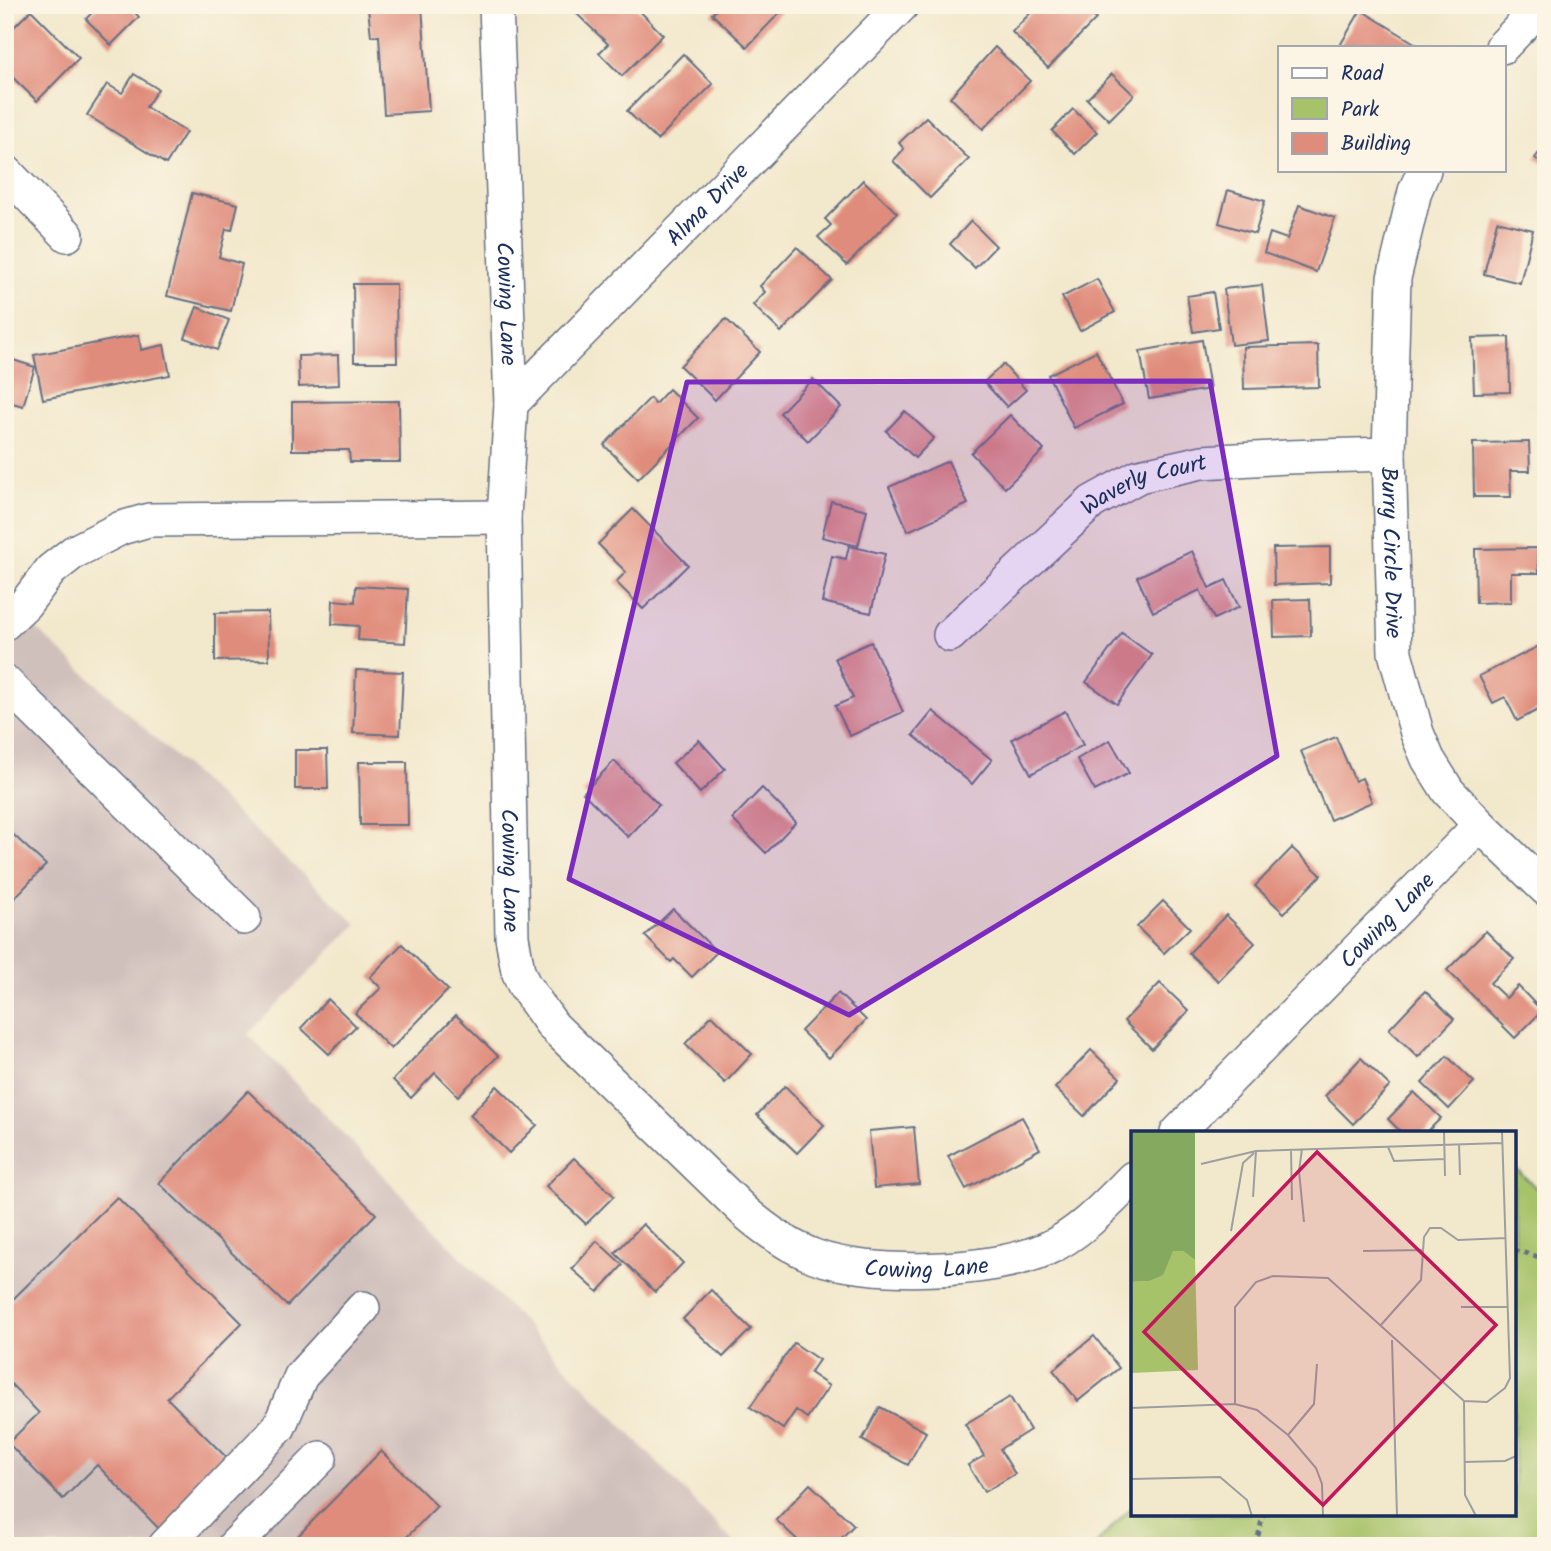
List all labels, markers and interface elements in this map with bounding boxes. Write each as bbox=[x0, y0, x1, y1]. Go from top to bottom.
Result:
legend bbox=[1278, 46, 1506, 172]
text: Road bbox=[1341, 58, 1384, 91]
text: Park bbox=[1341, 94, 1379, 127]
text: Building bbox=[1341, 128, 1411, 161]
street label: Alma Drive bbox=[658, 155, 758, 256]
street label: Cowing Lane bbox=[485, 241, 526, 366]
street label: Waverly Court bbox=[1073, 445, 1211, 524]
street label: Burry Circle Drive bbox=[1369, 466, 1411, 639]
street label: Cowing Lane bbox=[490, 808, 528, 933]
street label: Cowing Lane bbox=[1332, 865, 1444, 978]
inset map bbox=[1131, 1131, 1516, 1516]
street label: Cowing Lane bbox=[863, 1248, 991, 1290]

